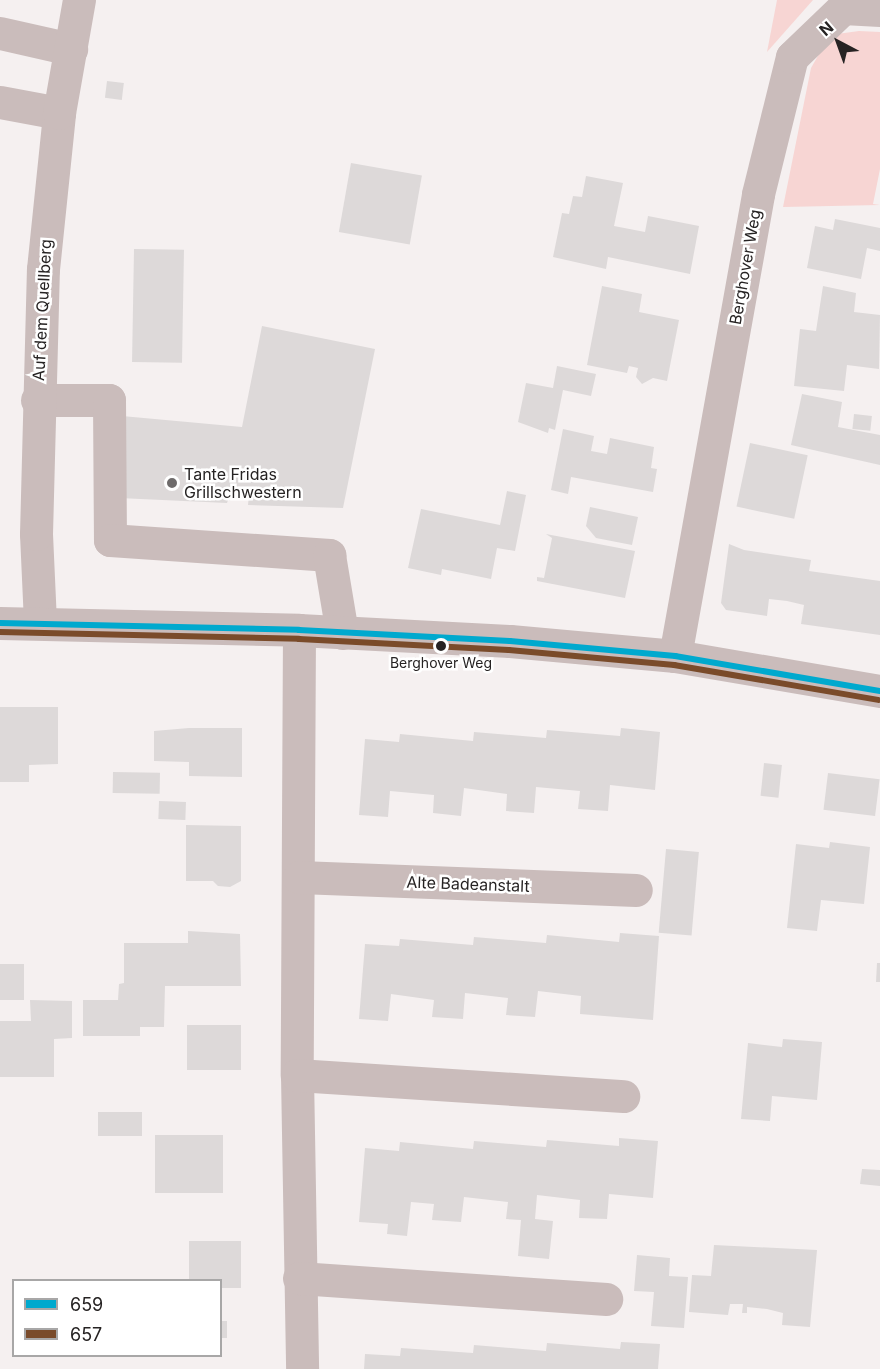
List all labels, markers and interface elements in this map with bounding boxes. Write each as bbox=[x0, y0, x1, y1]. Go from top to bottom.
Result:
north arrow bbox=[808, 12, 868, 72]
text: N bbox=[815, 17, 837, 40]
street label: Berghover Weg bbox=[725, 208, 765, 326]
street label: Auf dem Quellberg bbox=[29, 239, 55, 381]
place label: Tante Fridas Grillschwestern bbox=[184, 464, 302, 502]
marker: Tante Fridas Grillschwestern bbox=[165, 476, 179, 490]
marker: Berghover Weg bbox=[435, 640, 447, 652]
place label: Berghover Weg bbox=[390, 655, 492, 671]
street label: Alte Badeanstalt bbox=[406, 872, 530, 896]
legend bbox=[12, 1279, 222, 1357]
text: 659 bbox=[70, 1294, 103, 1315]
text: 657 bbox=[70, 1324, 102, 1345]

